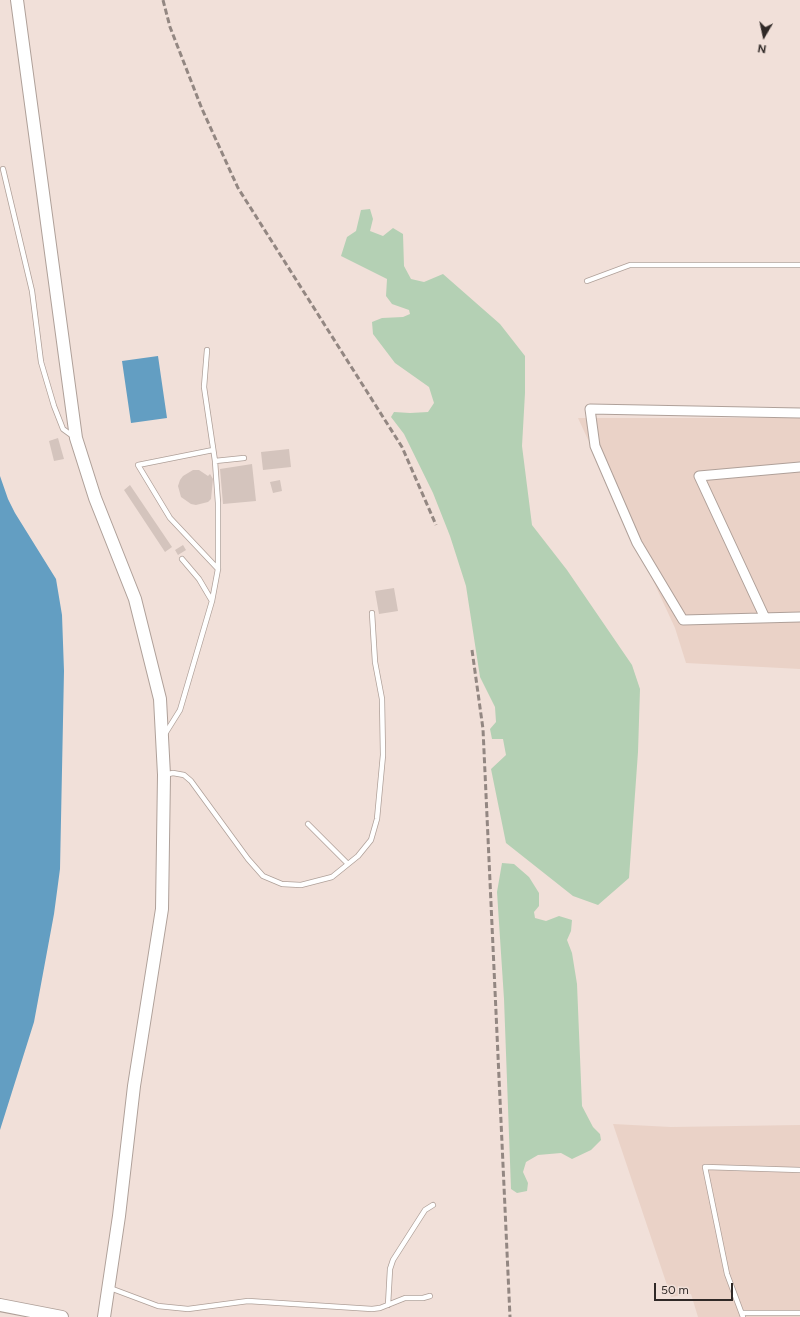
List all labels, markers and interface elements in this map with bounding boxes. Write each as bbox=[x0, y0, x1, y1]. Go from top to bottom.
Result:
north arrow bbox=[744, 16, 784, 56]
text: N bbox=[757, 41, 767, 55]
scale bar bbox=[656, 1275, 735, 1301]
text: 50 m bbox=[661, 1283, 689, 1297]

